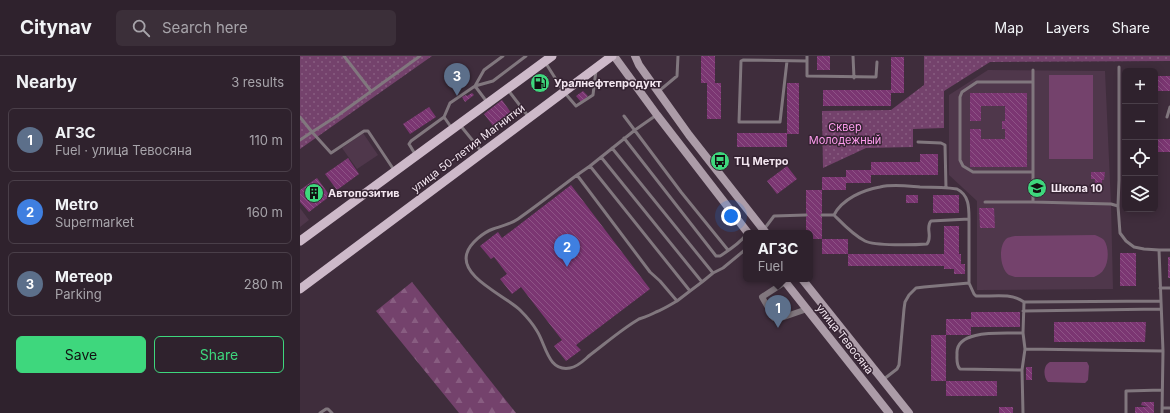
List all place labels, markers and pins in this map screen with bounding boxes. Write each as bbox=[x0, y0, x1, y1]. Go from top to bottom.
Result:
pin: 3 bbox=[444, 63, 470, 96]
fuel station icon: Уралнефтепродукт bbox=[529, 72, 551, 94]
place label: Уралнефтепродукт bbox=[554, 76, 662, 90]
bus stop icon: ТЦ Метро bbox=[709, 150, 731, 172]
place label: ТЦ Метро bbox=[734, 154, 789, 168]
school or university icon: Школа 10 bbox=[1026, 177, 1048, 199]
place label: Школа 10 bbox=[1051, 181, 1103, 195]
building icon: Автопозитив bbox=[303, 182, 325, 204]
place label: Автопозитив bbox=[328, 186, 400, 200]
pin: 2 bbox=[554, 234, 580, 267]
pin: 1 bbox=[765, 295, 791, 328]

